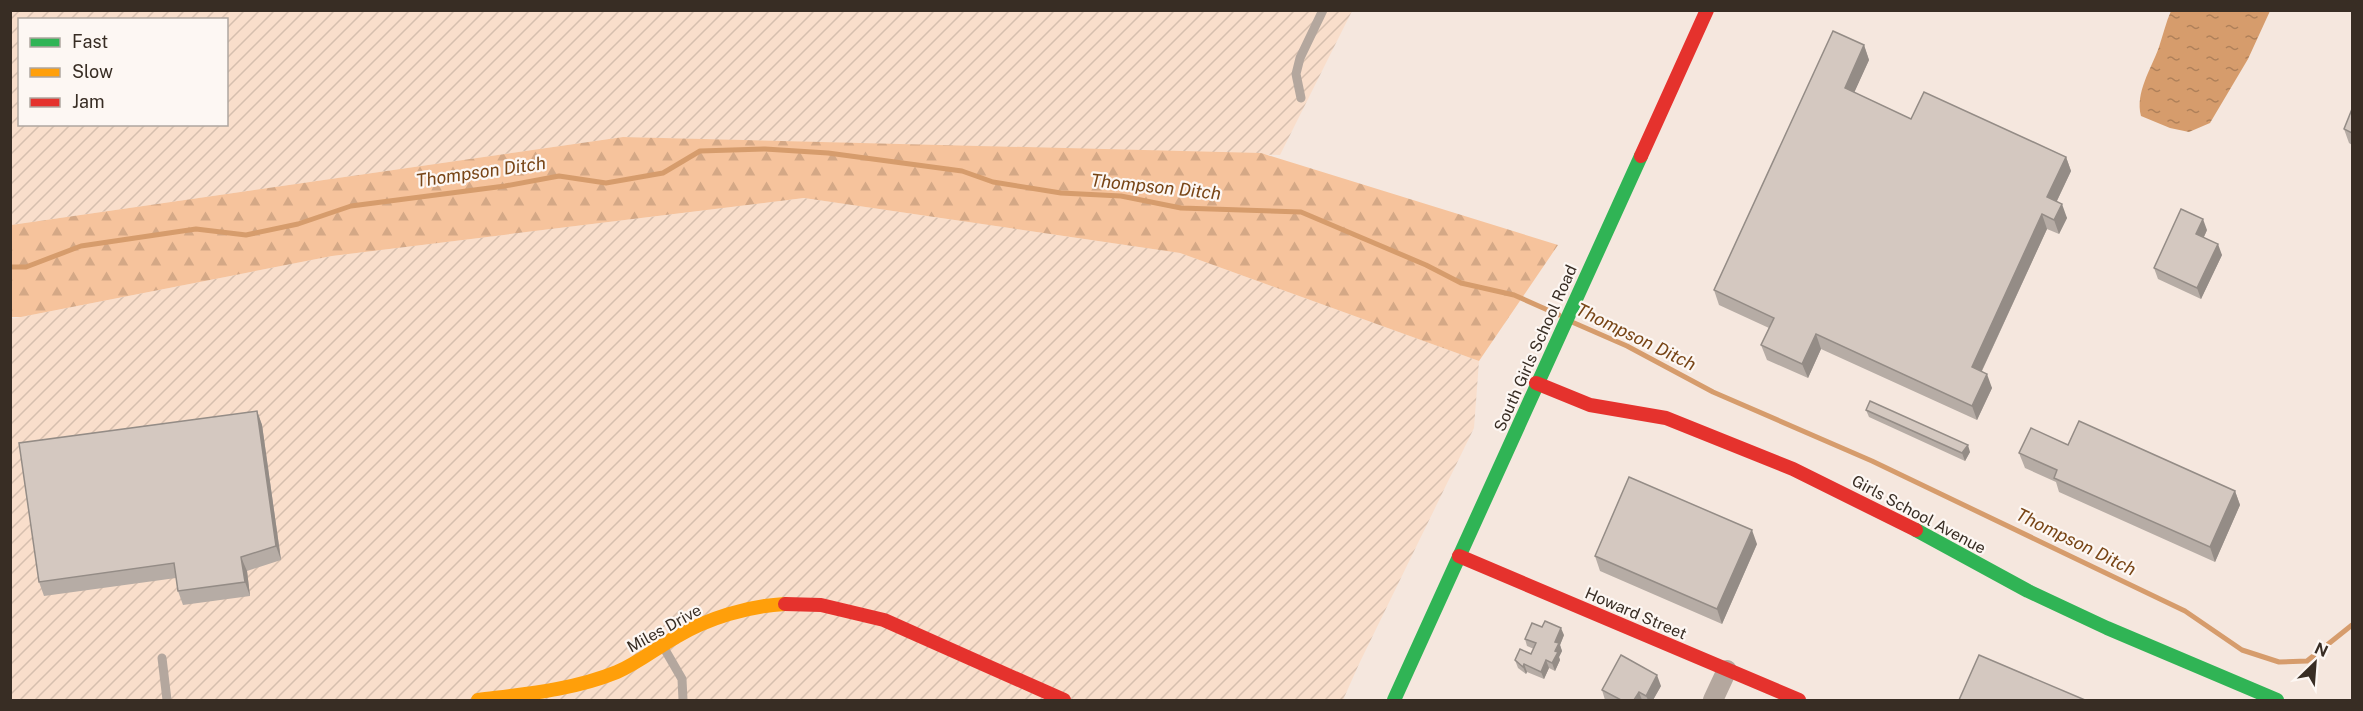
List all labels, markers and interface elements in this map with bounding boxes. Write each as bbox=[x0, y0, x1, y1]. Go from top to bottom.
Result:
legend bbox=[18, 18, 228, 126]
text: Fast bbox=[72, 31, 108, 52]
text: Slow bbox=[72, 61, 113, 82]
text: Jam bbox=[72, 91, 105, 112]
water label: Thompson Ditch bbox=[415, 152, 547, 191]
water label: Thompson Ditch bbox=[1090, 169, 1222, 204]
street label: South Girls School Road bbox=[1490, 262, 1581, 434]
water label: Thompson Ditch bbox=[1573, 298, 1700, 375]
street label: Girls School Avenue bbox=[1849, 471, 1989, 558]
water label: Thompson Ditch bbox=[2013, 503, 2140, 580]
street label: Howard Street bbox=[1582, 584, 1689, 643]
street label: Miles Drive bbox=[624, 600, 705, 657]
north arrow bbox=[2285, 633, 2345, 693]
text: N bbox=[2311, 639, 2331, 661]

